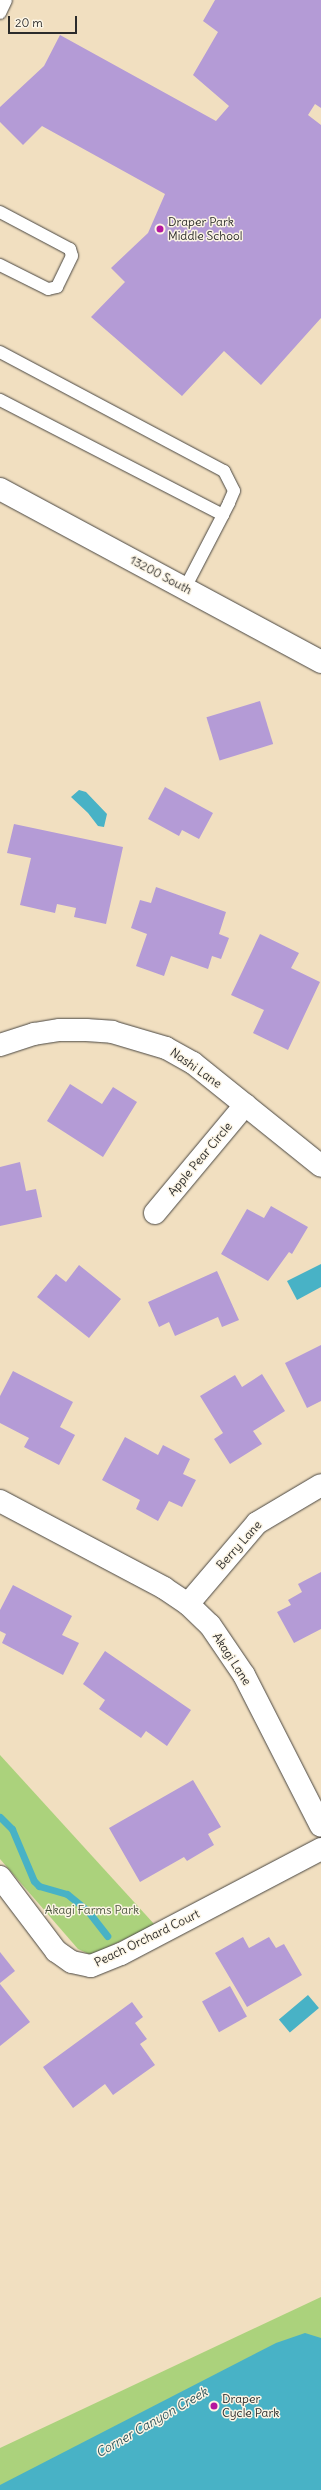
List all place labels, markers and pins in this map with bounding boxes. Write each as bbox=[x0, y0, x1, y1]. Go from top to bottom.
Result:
place label: Draper Park Middle School bbox=[168, 215, 242, 243]
marker: Draper Park Middle School bbox=[155, 224, 165, 234]
place label: Draper Cycle Park bbox=[222, 2392, 279, 2420]
marker: Draper Cycle Park bbox=[209, 2401, 219, 2411]

